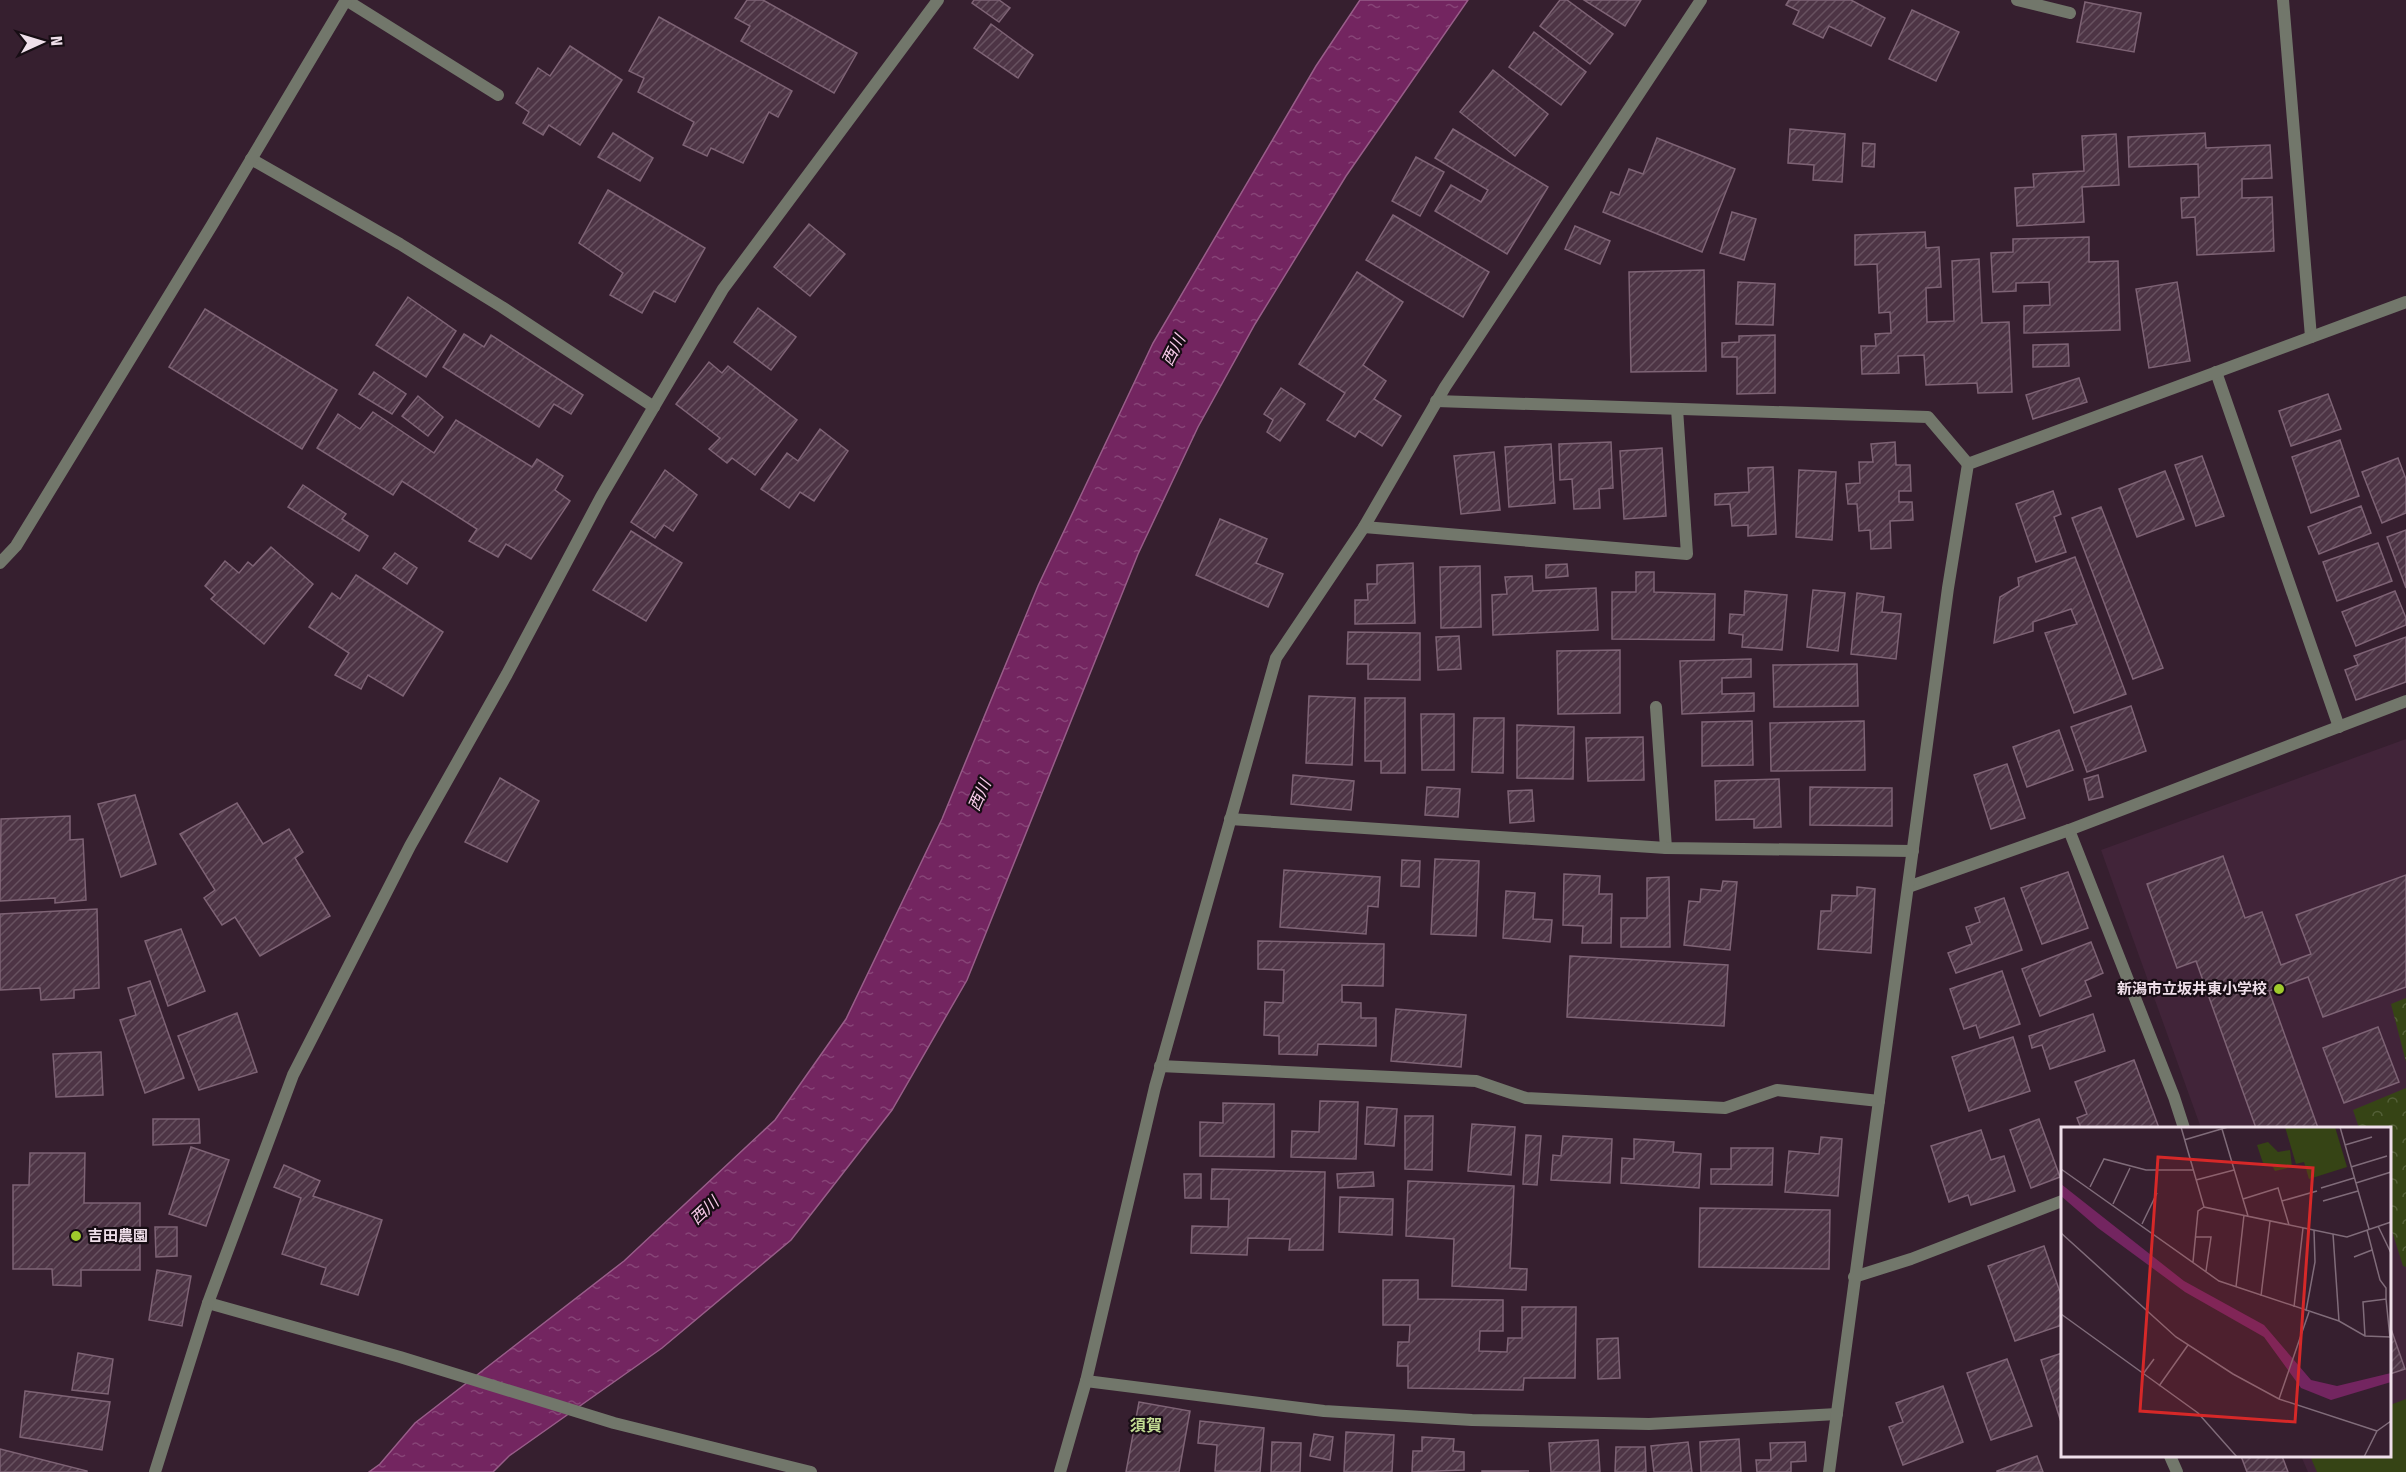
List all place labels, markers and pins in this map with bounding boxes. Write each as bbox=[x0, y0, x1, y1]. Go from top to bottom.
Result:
place label: 新潟市立坂井東小学校 bbox=[2117, 980, 2267, 998]
marker: 新潟市立坂井東小学校 bbox=[2272, 982, 2286, 996]
place label: 吉田農園 bbox=[88, 1227, 148, 1245]
marker: 吉田農園 bbox=[69, 1229, 83, 1243]

